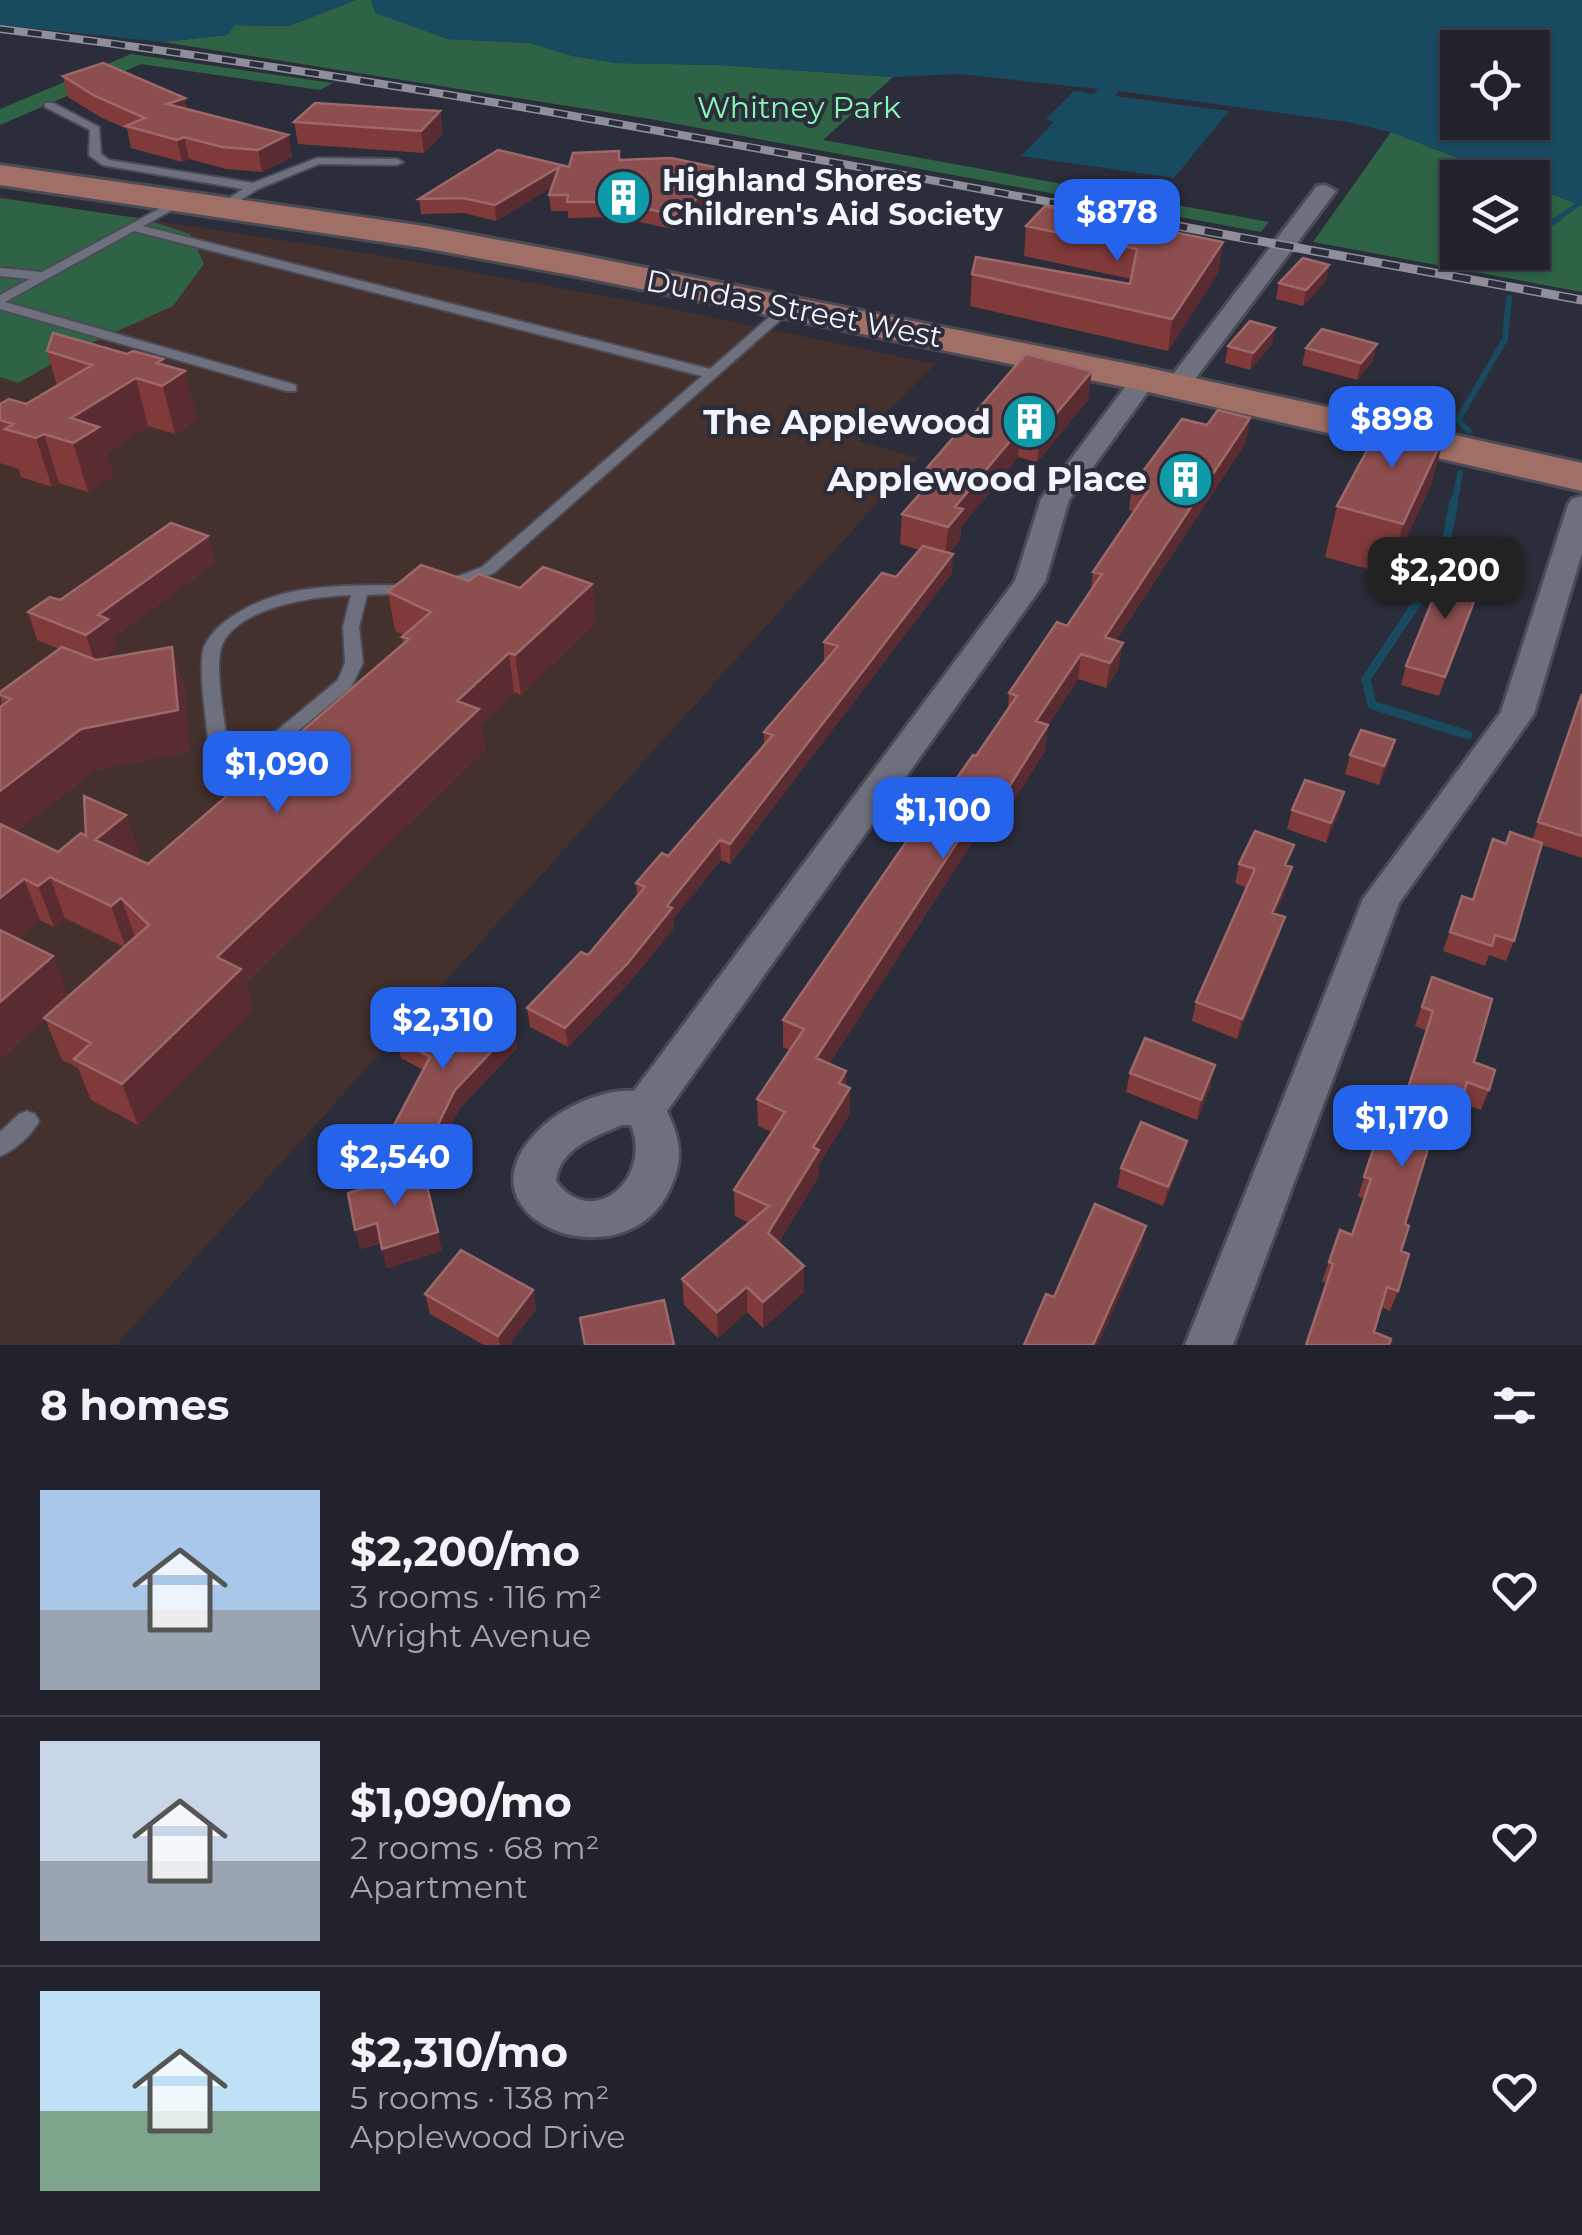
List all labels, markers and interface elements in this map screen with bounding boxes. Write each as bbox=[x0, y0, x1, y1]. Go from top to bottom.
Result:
map controls bbox=[1440, 30, 1550, 270]
button: locate bbox=[1440, 30, 1550, 140]
park label: Whitney Park bbox=[697, 89, 901, 126]
button: layers bbox=[1440, 160, 1550, 270]
place label: Highland Shores Children's Aid Society bbox=[662, 162, 1004, 233]
building icon: Highland Shores Children's Aid Society bbox=[593, 168, 653, 228]
pin: $878 bbox=[1058, 179, 1176, 264]
text: $878 bbox=[1076, 192, 1158, 231]
street label: Dundas Street West bbox=[643, 262, 945, 355]
pin: $898 bbox=[1333, 386, 1451, 471]
building icon: The Applewood bbox=[1000, 392, 1060, 452]
text: $898 bbox=[1350, 399, 1434, 438]
place label: The Applewood bbox=[703, 400, 991, 443]
building icon: Applewood Place bbox=[1156, 449, 1216, 509]
place label: Applewood Place bbox=[826, 457, 1147, 500]
pin: $2,200 bbox=[1364, 537, 1526, 622]
text: $2,200 bbox=[1390, 550, 1500, 589]
pin: $1,090 bbox=[196, 731, 358, 816]
text: $1,090 bbox=[225, 744, 329, 783]
pin: $1,100 bbox=[862, 777, 1024, 862]
text: $1,100 bbox=[895, 790, 991, 829]
pin: $2,310 bbox=[362, 987, 524, 1072]
text: $2,310 bbox=[392, 1000, 494, 1039]
pin: $1,170 bbox=[1321, 1085, 1483, 1170]
text: $1,170 bbox=[1355, 1098, 1449, 1137]
pin: $2,540 bbox=[314, 1124, 476, 1209]
text: $2,540 bbox=[340, 1137, 450, 1176]
icon: filters bbox=[1487, 1378, 1542, 1433]
text: 8 homes bbox=[40, 1379, 229, 1431]
text: $2,200/mo bbox=[350, 1525, 580, 1577]
icon: home bbox=[120, 1530, 240, 1650]
icon: heart bbox=[1487, 1563, 1542, 1618]
text: 3 rooms · 116 m² bbox=[350, 1577, 602, 1616]
text: Wright Avenue bbox=[350, 1616, 591, 1655]
text: $1,090/mo bbox=[350, 1776, 572, 1828]
icon: home bbox=[120, 1781, 240, 1901]
icon: heart bbox=[1487, 1814, 1542, 1869]
text: 2 rooms · 68 m² bbox=[350, 1828, 600, 1867]
text: Apartment bbox=[350, 1867, 528, 1906]
text: $2,310/mo bbox=[350, 2026, 568, 2078]
icon: home bbox=[120, 2031, 240, 2151]
icon: heart bbox=[1487, 2064, 1542, 2119]
text: 5 rooms · 138 m² bbox=[350, 2078, 610, 2117]
text: Applewood Drive bbox=[350, 2117, 626, 2156]

